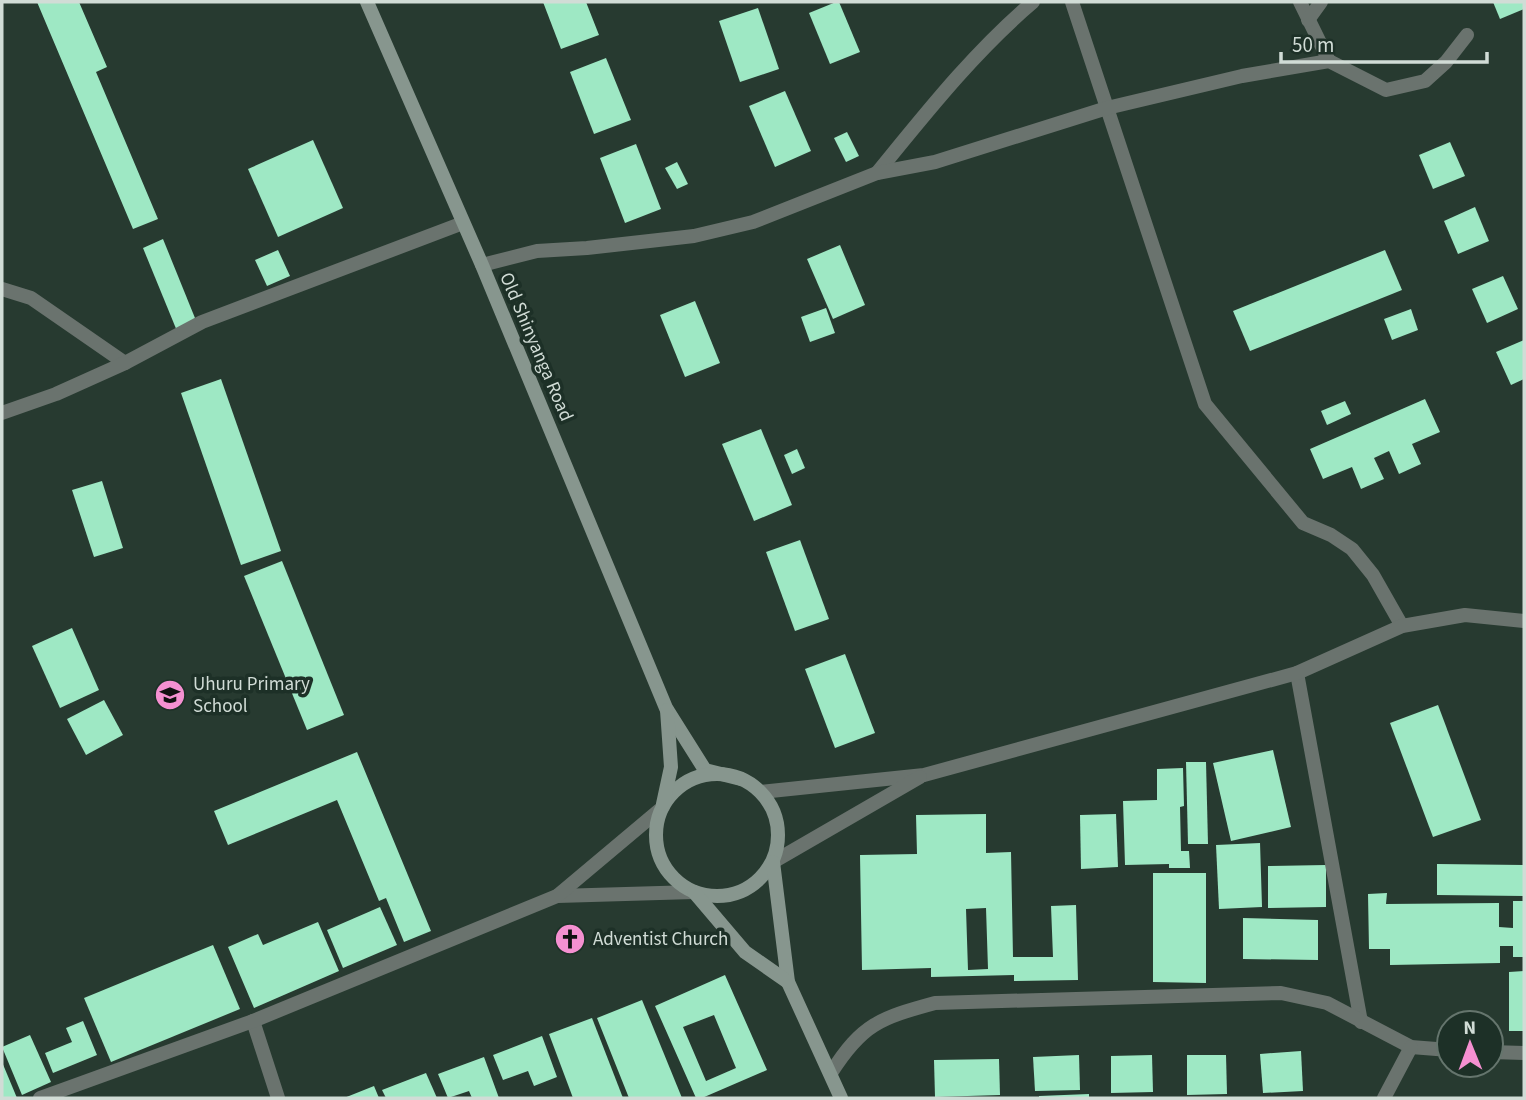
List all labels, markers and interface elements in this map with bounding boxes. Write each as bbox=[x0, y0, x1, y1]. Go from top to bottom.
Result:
scale bar bbox=[1281, 21, 1488, 65]
text: 50 m bbox=[1292, 30, 1334, 60]
street label: Old Shinyanga Road bbox=[492, 268, 580, 426]
place label: Uhuru Primary School bbox=[193, 671, 310, 720]
school or university icon: Uhuru Primary School bbox=[153, 678, 187, 712]
church icon: Adventist Church bbox=[553, 922, 587, 956]
place label: Adventist Church bbox=[593, 926, 728, 953]
north arrow bbox=[1435, 1009, 1505, 1079]
text: N bbox=[1463, 1015, 1476, 1042]

